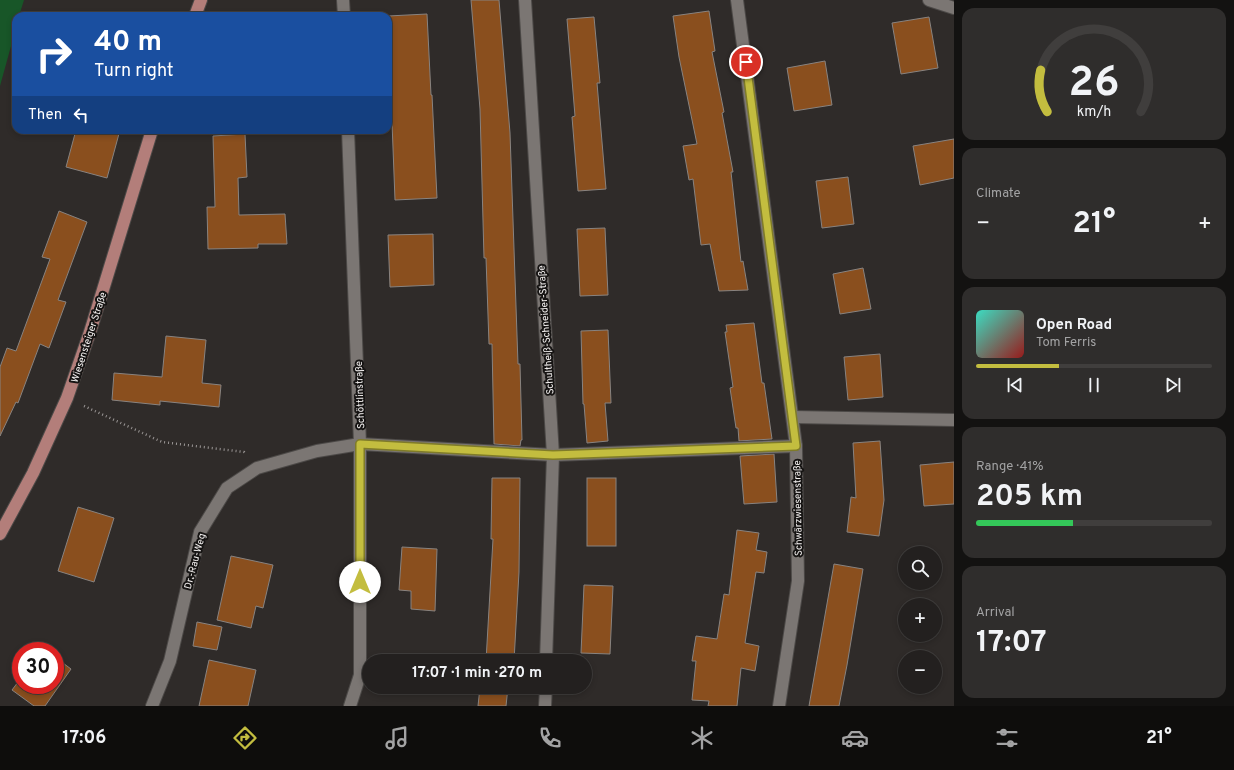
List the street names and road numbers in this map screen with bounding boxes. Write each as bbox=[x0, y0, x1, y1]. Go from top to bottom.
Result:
street label: Schultheiß-Schneider-Straße bbox=[535, 265, 557, 395]
street label: Wiesensteiger Straße bbox=[69, 290, 110, 384]
street label: Schöttlinstraße bbox=[353, 361, 368, 429]
street label: Schwärzwiesenstraße bbox=[791, 460, 806, 556]
street label: Dr.-Rau-Weg bbox=[182, 532, 209, 591]

